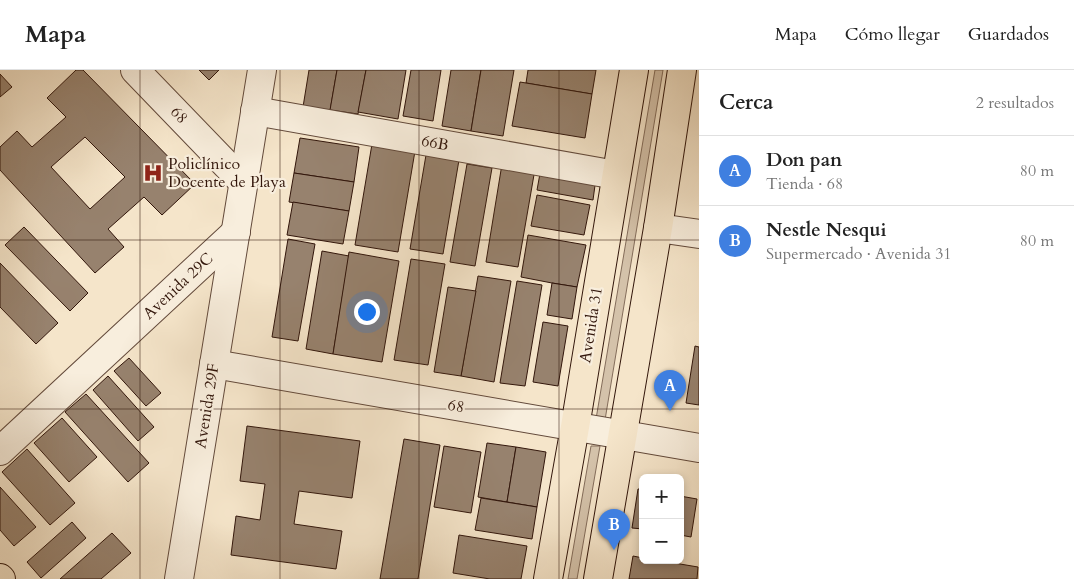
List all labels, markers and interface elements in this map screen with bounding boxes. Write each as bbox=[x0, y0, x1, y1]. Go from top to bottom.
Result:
text: Mapa bbox=[25, 18, 86, 51]
text: Mapa bbox=[775, 22, 817, 47]
text: Cómo llegar bbox=[845, 22, 940, 47]
text: Guardados bbox=[968, 22, 1049, 47]
text: Cerca bbox=[719, 88, 773, 117]
text: 2 resultados bbox=[976, 92, 1054, 114]
street label: 68 bbox=[165, 101, 193, 129]
street label: 66B bbox=[420, 130, 450, 156]
text: Don pan bbox=[766, 147, 842, 173]
place label: Policlínico Docente de Playa bbox=[168, 153, 286, 193]
text: A bbox=[729, 160, 741, 182]
text: 80 m bbox=[1020, 160, 1054, 182]
hospital icon: Policlínico Docente de Playa bbox=[142, 162, 164, 184]
text: Tienda · 68 bbox=[766, 173, 843, 195]
text: Nestle Nesqui bbox=[766, 217, 887, 243]
text: B bbox=[729, 230, 741, 252]
text: 80 m bbox=[1020, 230, 1054, 252]
text: Supermercado · Avenida 31 bbox=[766, 243, 952, 265]
street label: Avenida 29C bbox=[138, 248, 218, 324]
street label: Avenida 31 bbox=[574, 286, 608, 364]
your location bbox=[354, 299, 380, 325]
street label: Avenida 29F bbox=[189, 362, 225, 450]
pin: A bbox=[654, 370, 686, 411]
street label: 68 bbox=[446, 394, 466, 418]
map controls bbox=[639, 474, 684, 564]
button: + bbox=[639, 474, 684, 519]
pin: B bbox=[598, 509, 630, 550]
button: − bbox=[639, 519, 684, 564]

